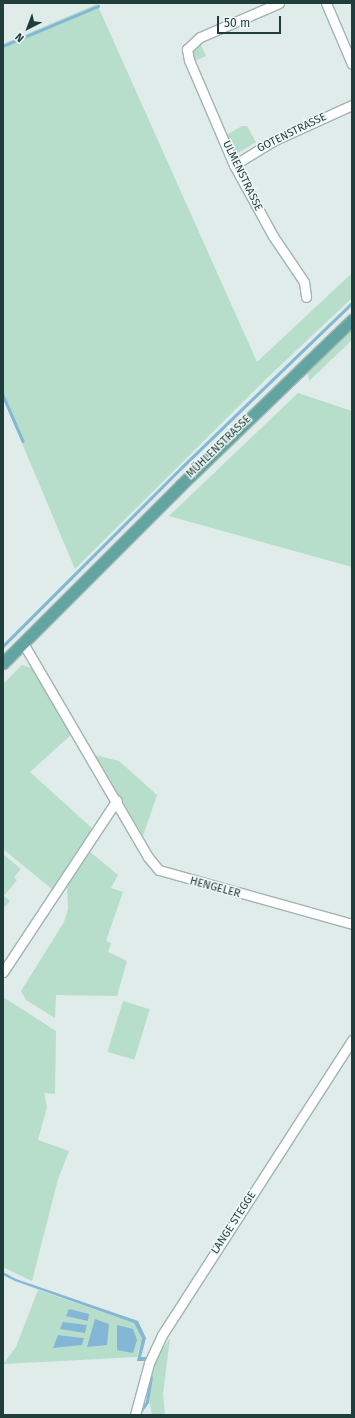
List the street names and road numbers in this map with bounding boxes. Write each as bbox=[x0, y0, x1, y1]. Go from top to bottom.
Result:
street label: GOTENSTRASSE bbox=[255, 111, 329, 155]
street label: ULMENSTRASSE bbox=[219, 139, 265, 213]
street label: MÜHLENSTRASSE bbox=[184, 413, 254, 481]
street label: HENGELER bbox=[188, 875, 242, 901]
street label: LANGE STEGGE bbox=[209, 1189, 259, 1257]

